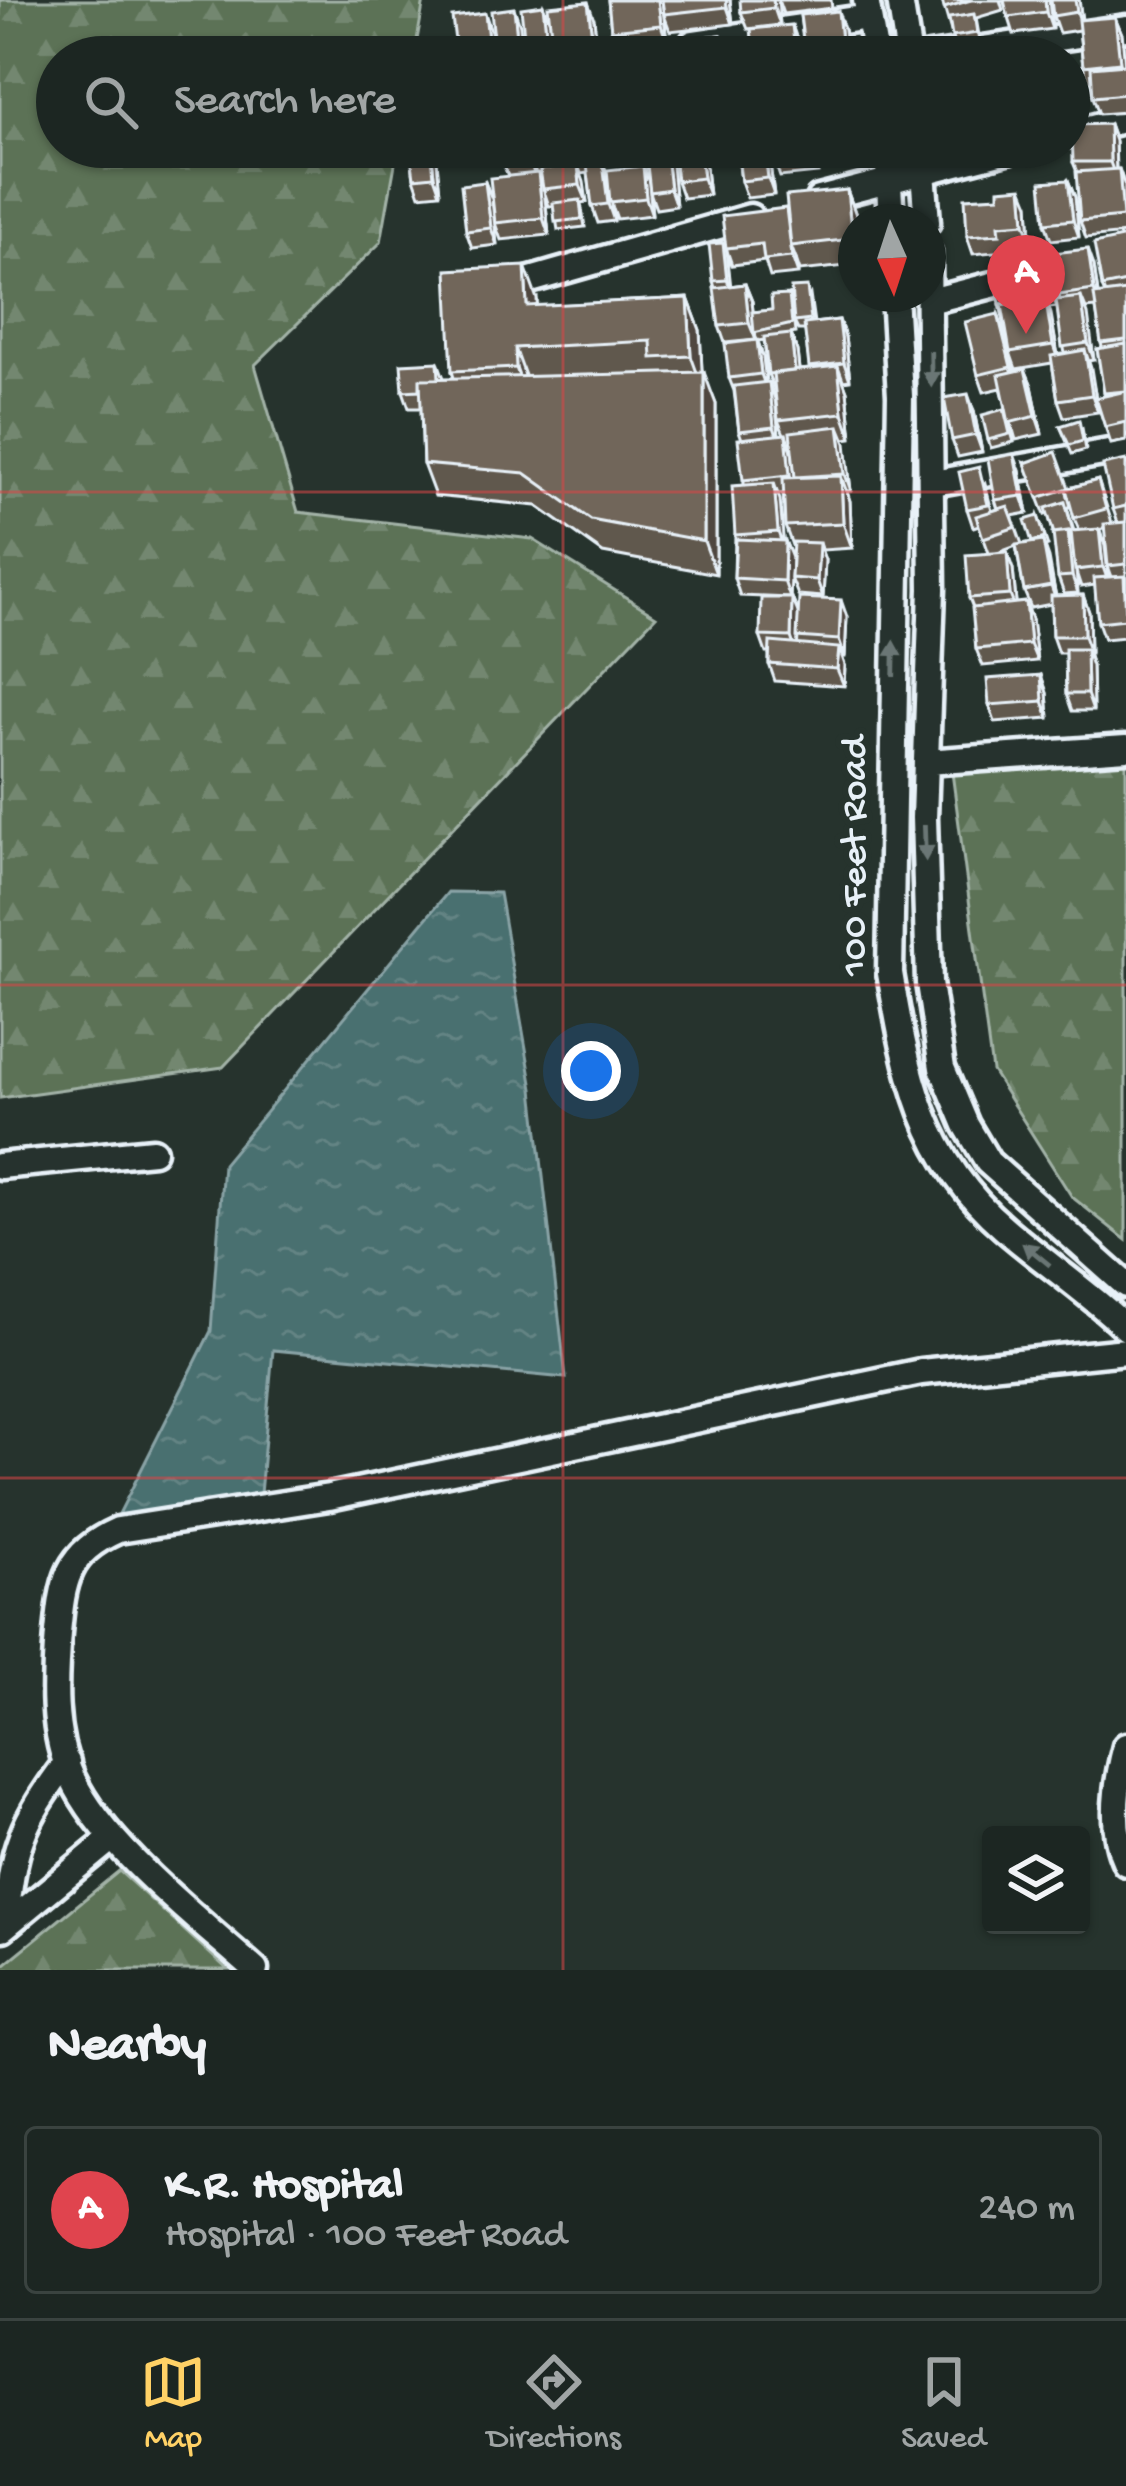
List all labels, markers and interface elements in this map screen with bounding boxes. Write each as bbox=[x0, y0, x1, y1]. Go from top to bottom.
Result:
search box bbox=[36, 36, 1090, 168]
icon: search bbox=[78, 69, 144, 135]
text: Search here bbox=[174, 76, 396, 129]
north arrow bbox=[838, 204, 946, 312]
pin: A bbox=[987, 235, 1065, 334]
one-way arrow bbox=[922, 351, 941, 389]
one-way arrow bbox=[885, 639, 904, 677]
street label: 100 Feet Road bbox=[834, 733, 880, 977]
one-way arrow bbox=[915, 825, 934, 863]
your location bbox=[561, 1041, 621, 1101]
one-way arrow bbox=[1020, 1242, 1051, 1267]
map controls bbox=[982, 1826, 1090, 1934]
button: layers bbox=[982, 1826, 1090, 1934]
text: Nearby bbox=[48, 2018, 206, 2078]
text: K.R. Hospital bbox=[165, 2161, 403, 2214]
text: A bbox=[78, 2187, 102, 2233]
text: 240 m bbox=[978, 2187, 1075, 2233]
text: Hospital · 100 Feet Road bbox=[165, 2214, 566, 2260]
tab: Map bbox=[140, 2349, 206, 2459]
tab: Directions bbox=[487, 2349, 621, 2459]
tab: Saved bbox=[901, 2349, 986, 2459]

